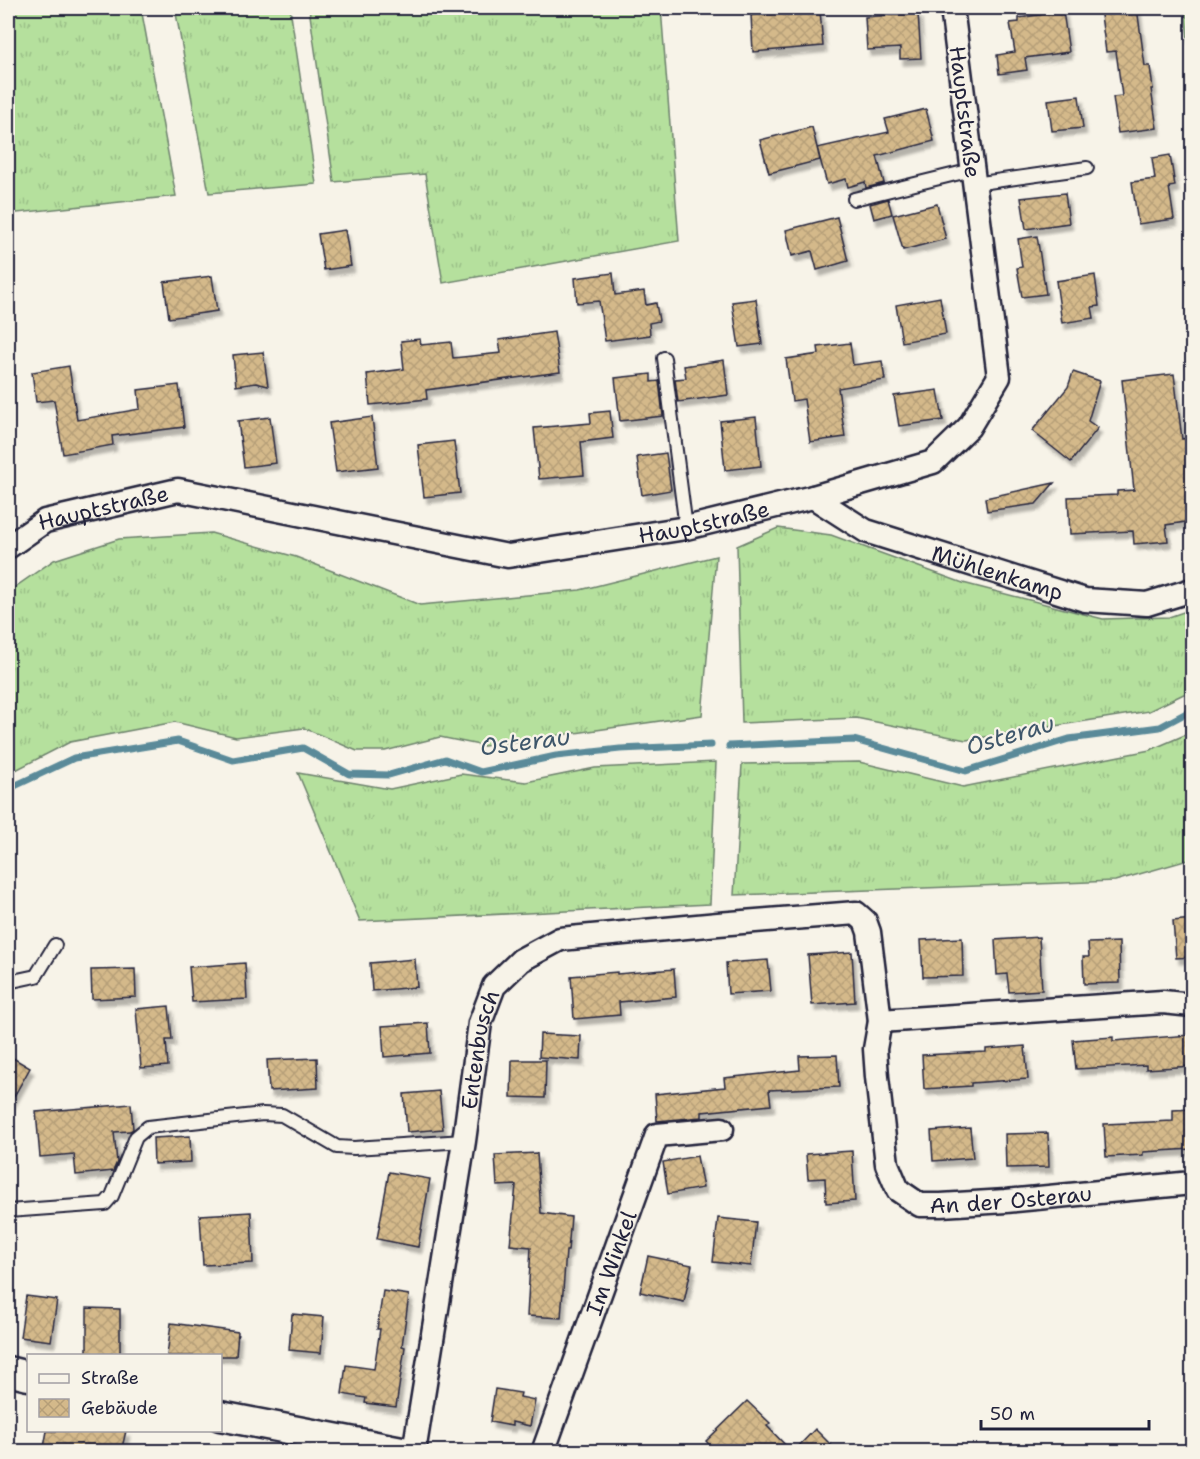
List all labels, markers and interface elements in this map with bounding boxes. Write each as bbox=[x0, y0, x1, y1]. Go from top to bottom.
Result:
street label: Hauptstraße bbox=[942, 44, 988, 180]
street label: Hauptstraße bbox=[35, 478, 171, 537]
street label: Hauptstraße bbox=[636, 494, 772, 550]
street label: Mühlenkamp bbox=[928, 538, 1067, 607]
water label: Osterau bbox=[962, 707, 1058, 763]
water label: Osterau bbox=[478, 721, 572, 763]
street label: Entenbusch bbox=[454, 985, 506, 1111]
street label: An der Osterau bbox=[930, 1178, 1093, 1220]
street label: Im Winkel bbox=[579, 1206, 643, 1319]
legend bbox=[27, 1354, 222, 1432]
text: Straße bbox=[81, 1366, 139, 1390]
scale bar bbox=[981, 1393, 1149, 1431]
text: Gebäude bbox=[81, 1396, 158, 1420]
text: 50 m bbox=[990, 1402, 1035, 1426]

